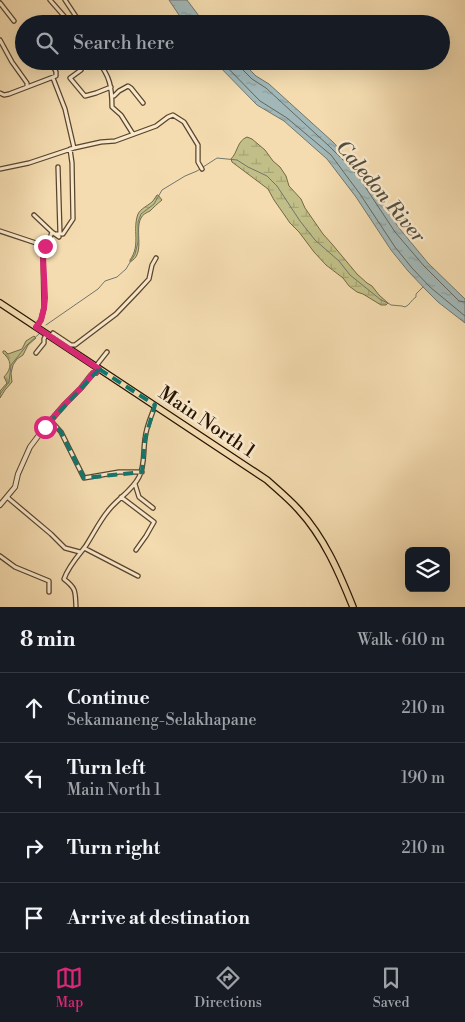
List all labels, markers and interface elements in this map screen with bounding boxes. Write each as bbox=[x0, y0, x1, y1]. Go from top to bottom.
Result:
search box bbox=[15, 15, 450, 70]
icon: search bbox=[33, 29, 61, 57]
text: Search here bbox=[73, 31, 174, 55]
water label: Caledon River bbox=[330, 136, 430, 249]
route end bbox=[34, 235, 57, 258]
street label: Main North 1 bbox=[154, 381, 260, 463]
route start bbox=[34, 416, 57, 439]
map controls bbox=[405, 547, 450, 592]
button: layers bbox=[405, 547, 450, 592]
text: 8 min bbox=[20, 627, 75, 653]
text: Walk · 610 m bbox=[358, 630, 445, 650]
text: Continue bbox=[67, 686, 150, 710]
icon: ahead bbox=[20, 694, 48, 722]
text: 210 m bbox=[401, 698, 445, 718]
text: Sekamaneng-Selakhapane bbox=[67, 710, 257, 730]
text: Turn left bbox=[67, 756, 146, 780]
icon: left bbox=[20, 764, 48, 792]
text: 190 m bbox=[401, 768, 445, 788]
text: Main North 1 bbox=[67, 780, 161, 800]
icon: right bbox=[20, 834, 48, 862]
text: Turn right bbox=[67, 836, 160, 860]
text: 210 m bbox=[401, 838, 445, 858]
icon: arrive bbox=[20, 904, 48, 932]
text: Arrive at destination bbox=[67, 906, 250, 930]
tab: Map bbox=[55, 964, 83, 1012]
tab: Directions bbox=[194, 964, 262, 1012]
tab: Saved bbox=[373, 964, 410, 1012]

